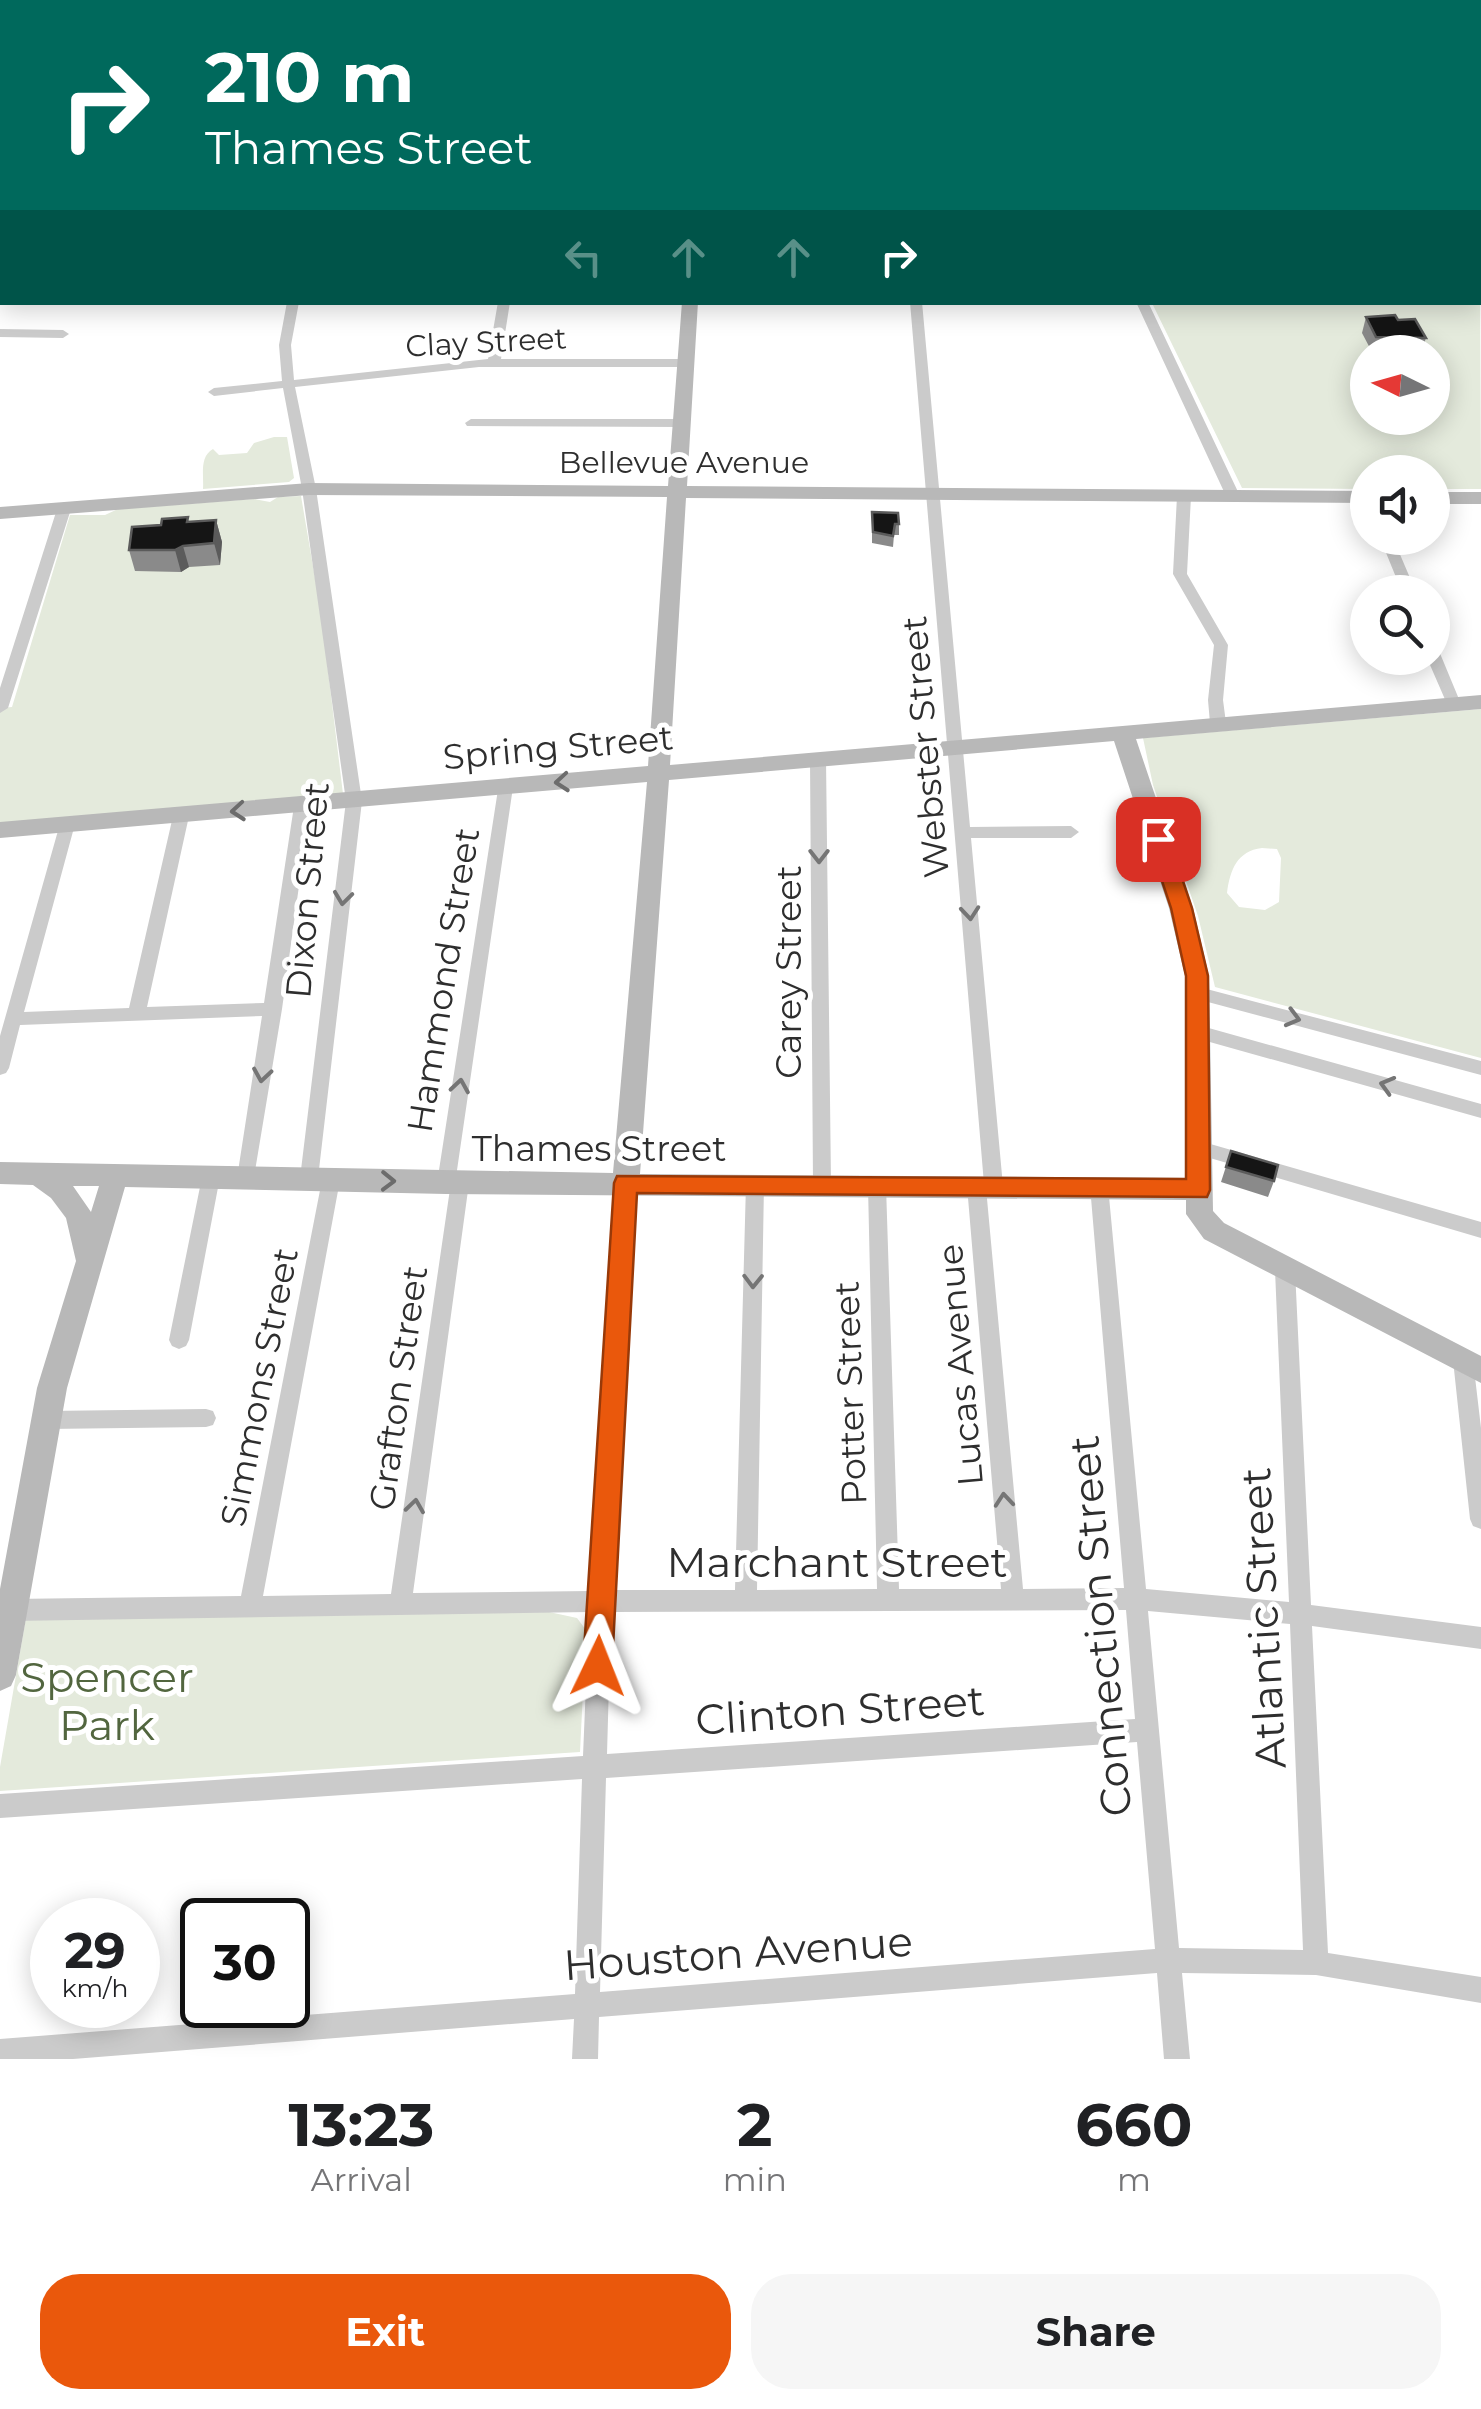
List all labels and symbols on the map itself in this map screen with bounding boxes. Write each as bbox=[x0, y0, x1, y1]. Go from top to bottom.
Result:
street label: Clay Street bbox=[405, 319, 567, 365]
north arrow bbox=[1350, 335, 1450, 435]
street label: Bellevue Avenue bbox=[559, 444, 809, 481]
street label: Webster Street bbox=[892, 614, 958, 880]
street label: Spring Street bbox=[441, 716, 675, 778]
one-way arrow bbox=[553, 771, 569, 793]
street label: Dixon Street bbox=[276, 780, 338, 1000]
pin bbox=[1116, 797, 1201, 882]
one-way arrow bbox=[230, 800, 246, 821]
street label: Hammond Street bbox=[398, 825, 488, 1135]
one-way arrow bbox=[808, 850, 830, 865]
street label: Carey Street bbox=[767, 865, 810, 1079]
one-way arrow bbox=[333, 890, 354, 906]
one-way arrow bbox=[959, 905, 981, 921]
one-way arrow bbox=[1284, 1006, 1301, 1027]
one-way arrow bbox=[252, 1067, 273, 1084]
one-way arrow bbox=[1379, 1075, 1396, 1096]
one-way arrow bbox=[449, 1078, 470, 1094]
street label: Thames Street bbox=[472, 1127, 726, 1170]
one-way arrow bbox=[380, 1171, 396, 1192]
street label: Lucas Avenue bbox=[928, 1242, 992, 1488]
street label: Simmons Street bbox=[211, 1244, 307, 1530]
street label: Grafton Street bbox=[360, 1263, 436, 1513]
one-way arrow bbox=[742, 1274, 763, 1290]
street label: Potter Street bbox=[825, 1280, 875, 1506]
street label: Connection Street bbox=[1057, 1433, 1143, 1819]
street label: Atlantic Street bbox=[1229, 1466, 1297, 1770]
one-way arrow bbox=[994, 1492, 1016, 1508]
one-way arrow bbox=[403, 1498, 424, 1515]
street label: Marchant Street bbox=[666, 1536, 1008, 1588]
position arrow bbox=[546, 1614, 650, 1718]
park label: Spencer Park bbox=[20, 1651, 194, 1751]
street label: Clinton Street bbox=[694, 1674, 986, 1746]
speed limit sign: 30 bbox=[180, 1898, 310, 2028]
street label: Houston Avenue bbox=[562, 1915, 914, 1991]

